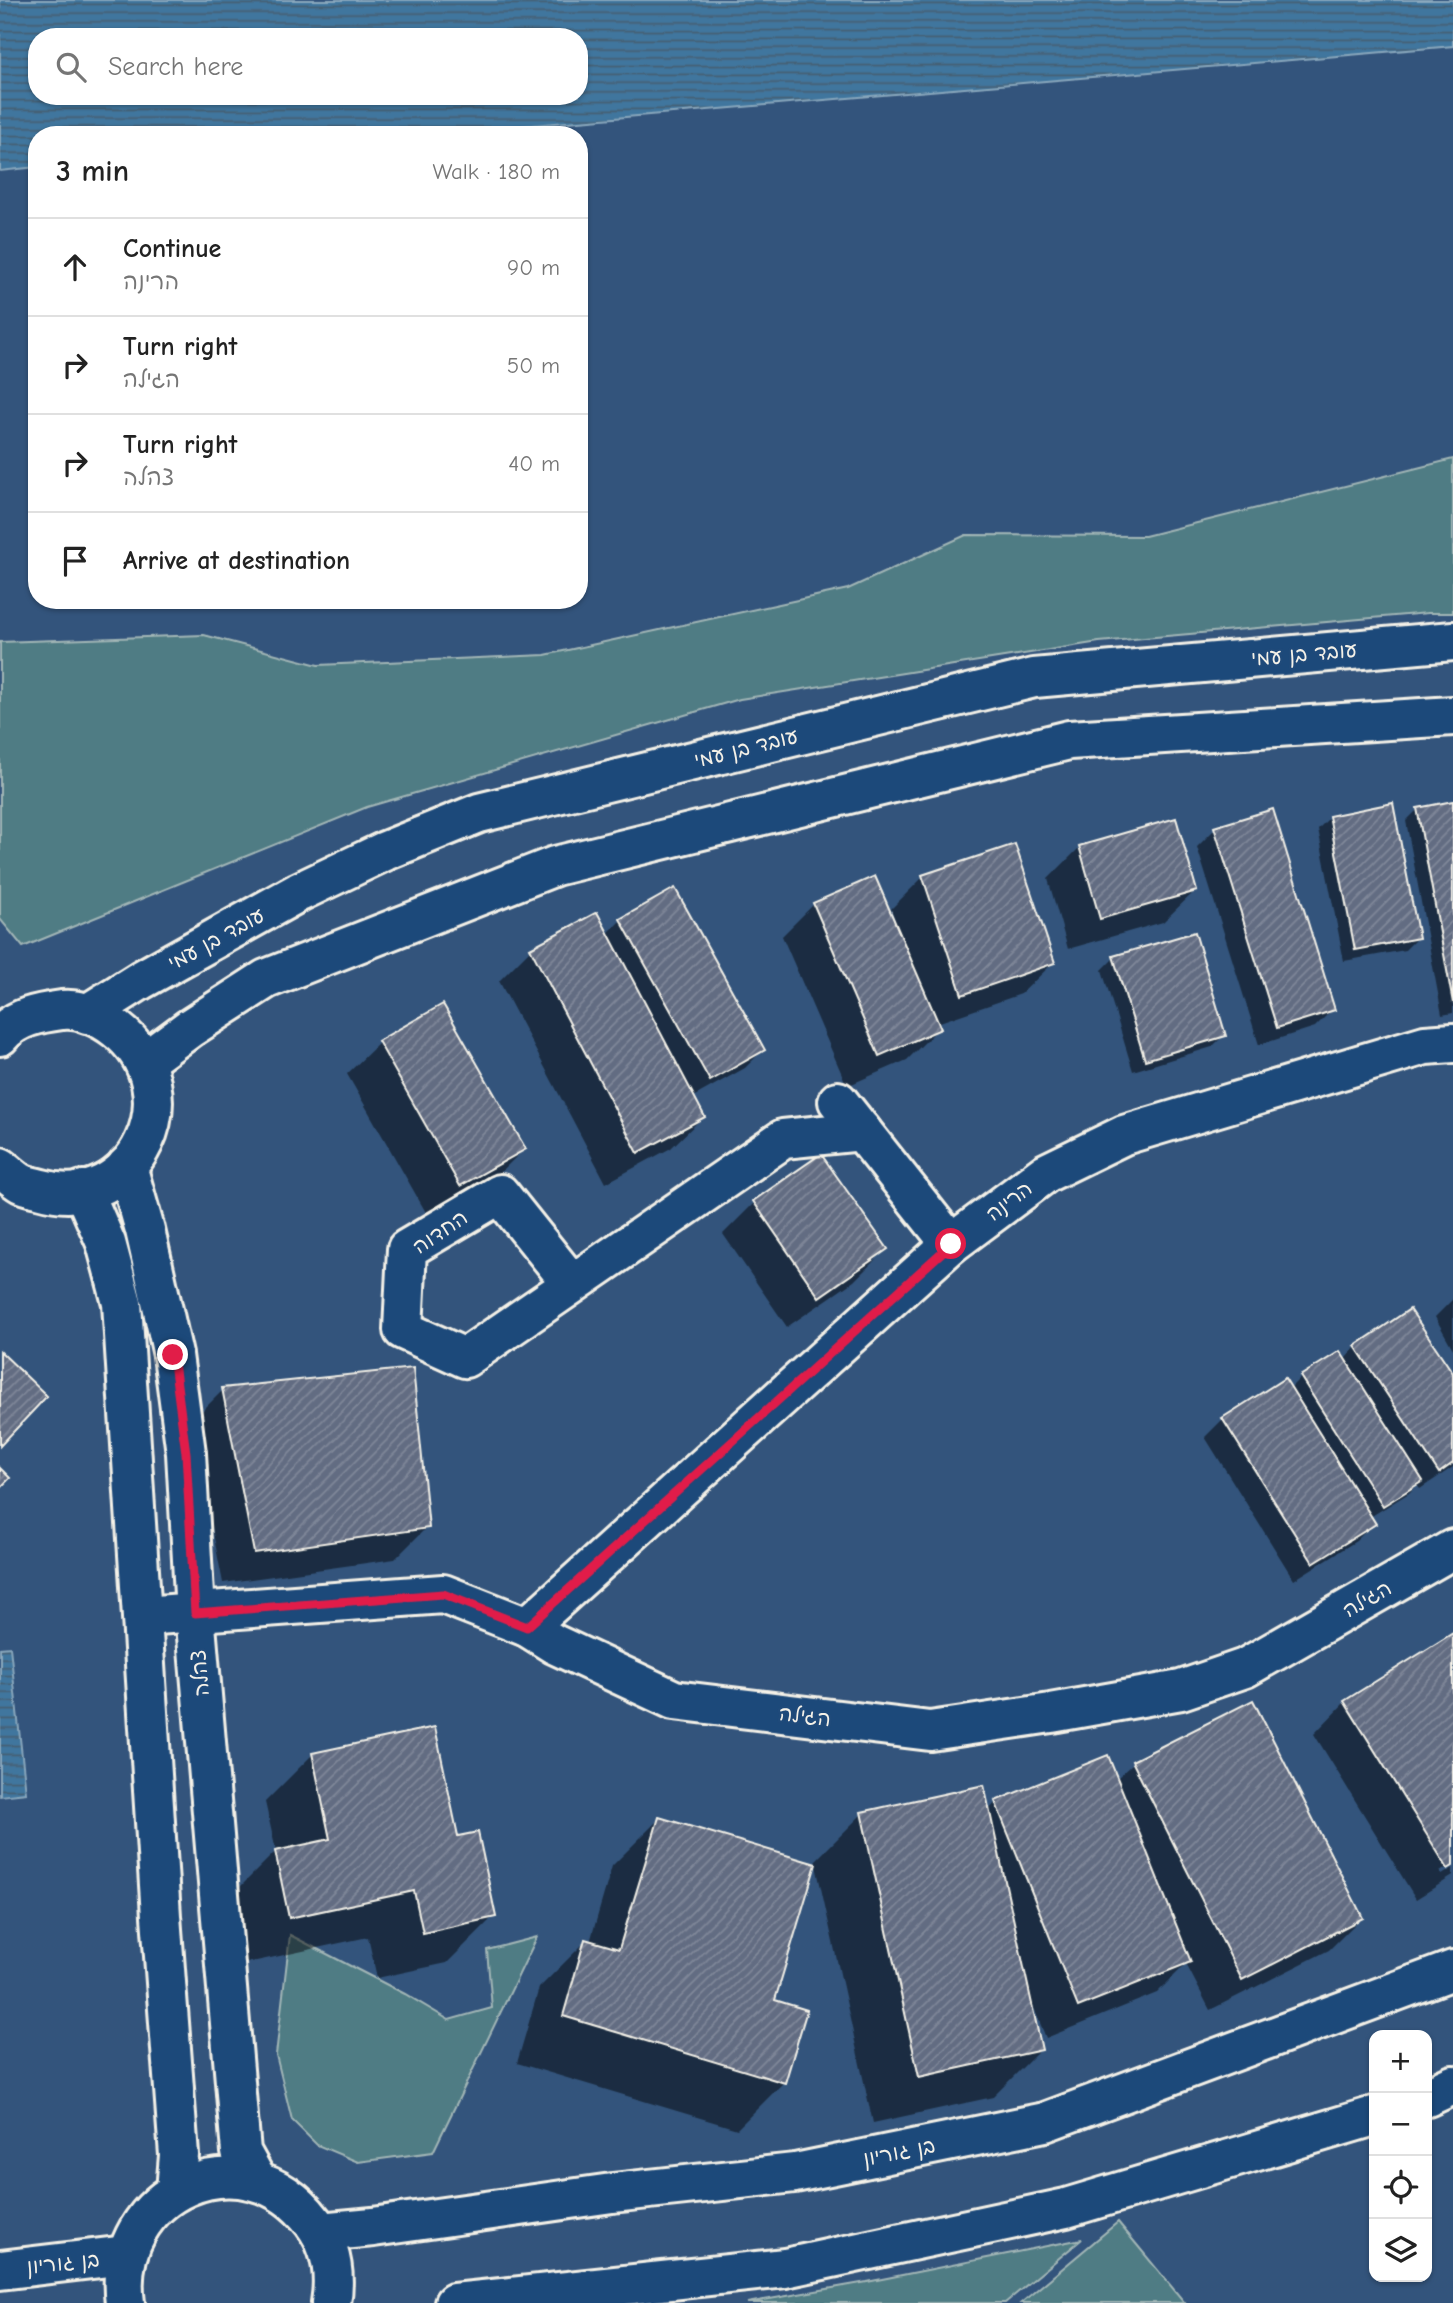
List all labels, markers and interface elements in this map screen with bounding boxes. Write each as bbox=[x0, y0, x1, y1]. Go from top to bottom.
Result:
search box bbox=[28, 28, 588, 105]
icon: search bbox=[52, 48, 90, 86]
text: Search here bbox=[108, 52, 243, 82]
text: 3 min bbox=[56, 154, 129, 189]
text: Walk · 180 m bbox=[433, 158, 560, 185]
text: Continue bbox=[123, 234, 221, 264]
icon: ahead bbox=[56, 248, 94, 286]
text: 90 m bbox=[507, 254, 560, 281]
text: הרינה bbox=[123, 268, 179, 295]
text: Turn right bbox=[123, 332, 237, 362]
icon: right bbox=[56, 346, 94, 384]
text: 50 m bbox=[507, 352, 560, 379]
text: הגילה bbox=[123, 366, 180, 393]
text: Turn right bbox=[123, 430, 237, 460]
icon: right bbox=[56, 444, 94, 482]
text: 40 m bbox=[508, 450, 560, 477]
text: צהלה bbox=[123, 464, 174, 491]
icon: arrive bbox=[56, 542, 94, 580]
text: Arrive at destination bbox=[123, 546, 350, 576]
street label: עובד בן עמי bbox=[1250, 637, 1358, 672]
street label: עובד בן עמי bbox=[692, 724, 801, 773]
street label: עובד בן עמי bbox=[164, 903, 269, 976]
street label: הרינה bbox=[981, 1176, 1037, 1226]
street label: החדוה bbox=[408, 1205, 472, 1259]
route start bbox=[935, 1228, 966, 1259]
route end bbox=[157, 1339, 188, 1370]
street label: הגילה bbox=[1338, 1576, 1396, 1622]
street label: צהלה bbox=[186, 1649, 214, 1697]
street label: הגילה bbox=[778, 1701, 832, 1731]
map controls bbox=[1369, 2030, 1432, 2282]
button: + bbox=[1369, 2030, 1432, 2093]
button: − bbox=[1369, 2093, 1432, 2156]
street label: בן גוריון bbox=[861, 2133, 937, 2172]
button: locate bbox=[1369, 2156, 1432, 2219]
button: layers bbox=[1369, 2219, 1432, 2282]
street label: בן גוריון bbox=[25, 2247, 101, 2280]

